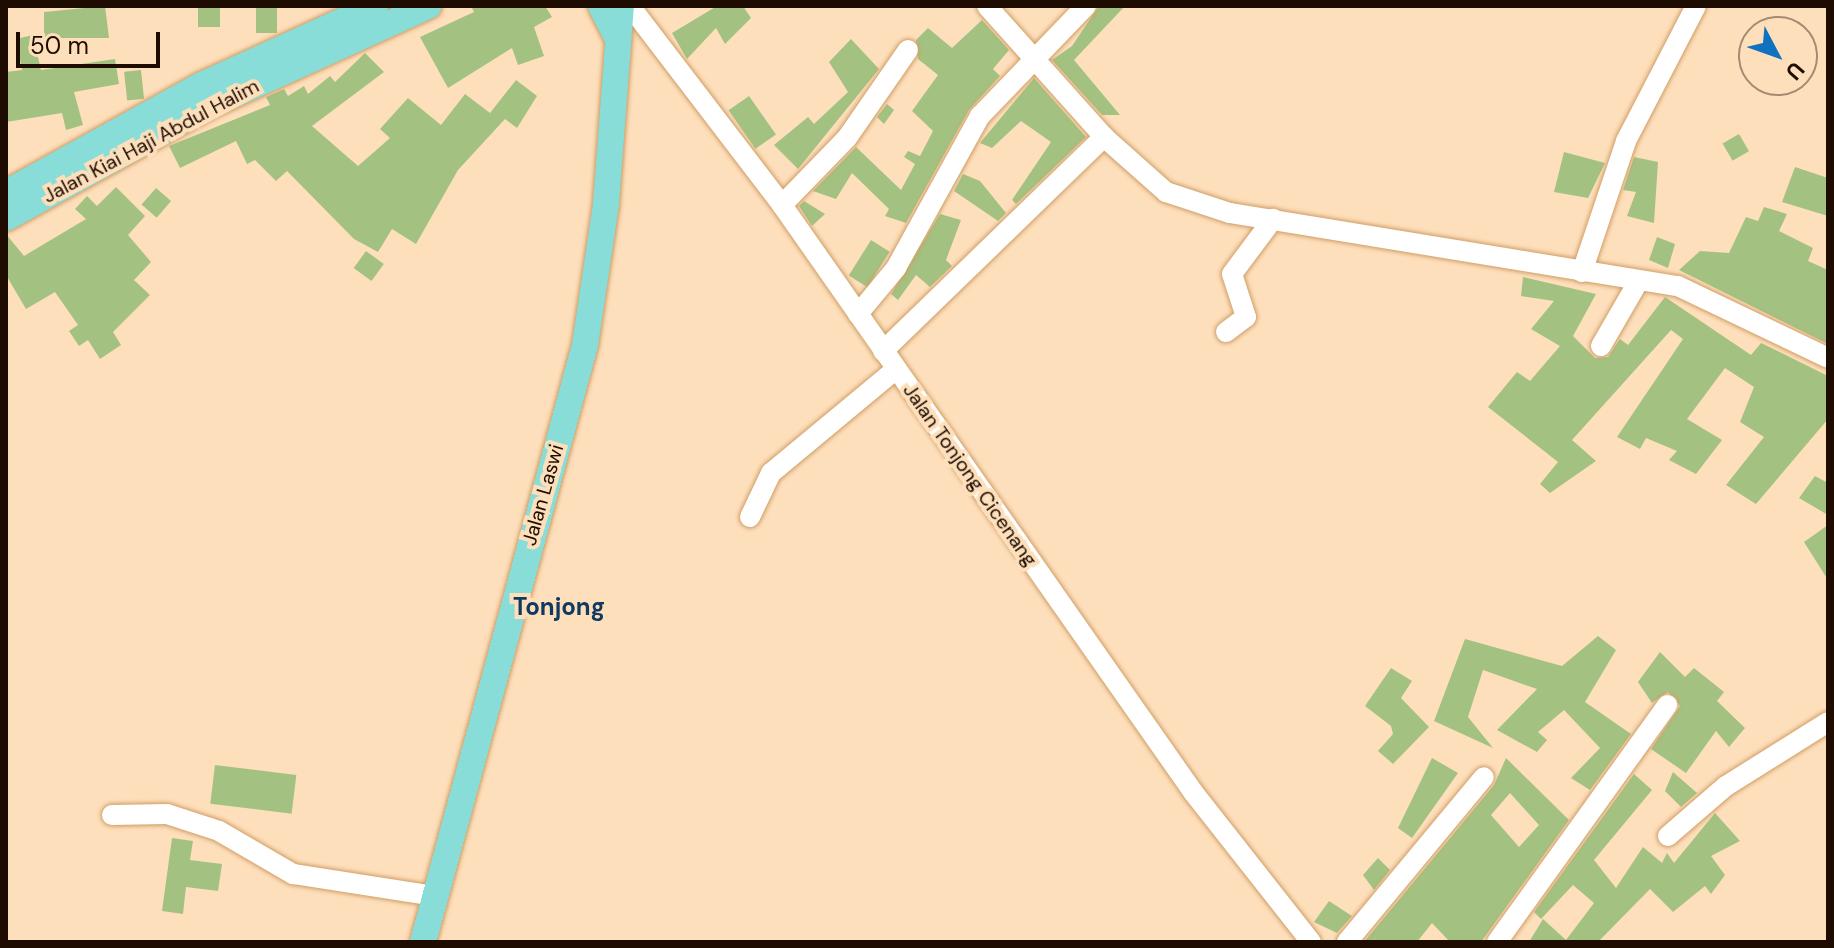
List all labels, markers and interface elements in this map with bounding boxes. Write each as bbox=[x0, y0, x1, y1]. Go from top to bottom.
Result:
scale bar bbox=[20, 16, 164, 66]
north arrow bbox=[1738, 16, 1818, 96]
text: 50 m bbox=[30, 30, 89, 61]
text: U bbox=[1779, 56, 1811, 86]
street label: Jalan Kiai Haji Abdul Halim bbox=[39, 74, 263, 208]
street label: Jalan Tonjong Cicenang bbox=[898, 379, 1042, 571]
street label: Jalan Laswi bbox=[517, 442, 569, 548]
district label: Tonjong bbox=[513, 593, 605, 621]

